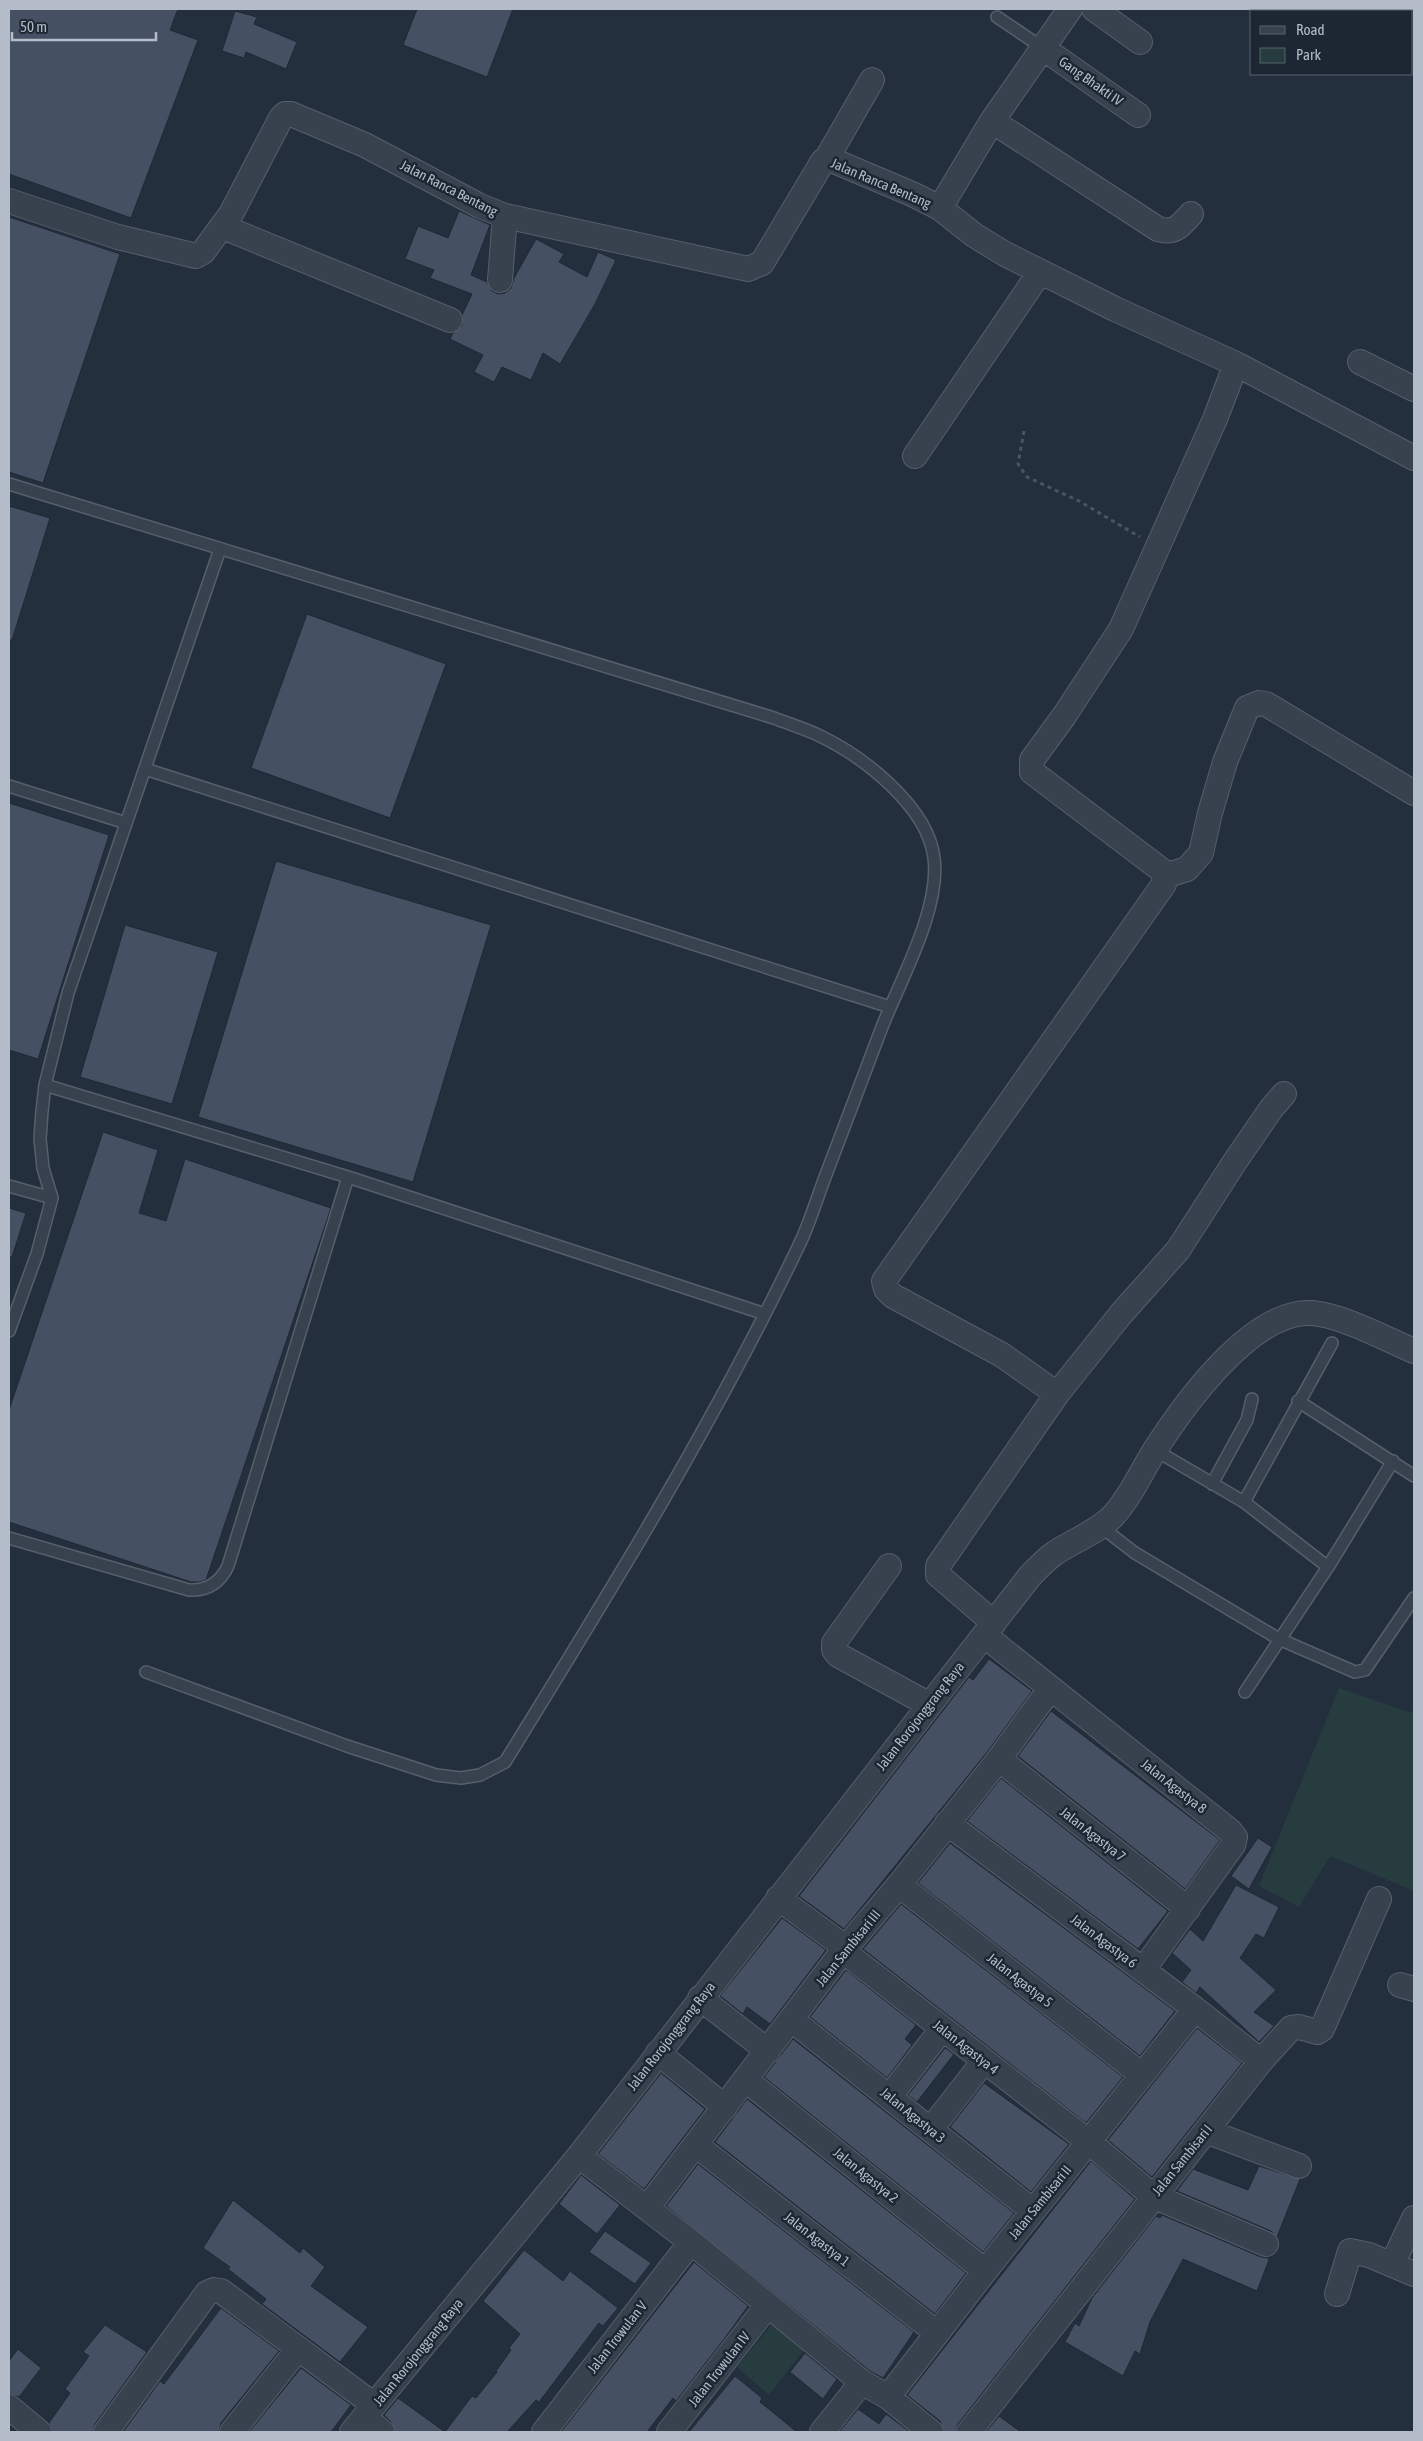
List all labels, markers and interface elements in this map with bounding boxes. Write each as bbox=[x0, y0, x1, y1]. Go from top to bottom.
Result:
scale bar bbox=[12, 10, 156, 42]
legend bbox=[1250, 10, 1413, 75]
text: 50 m bbox=[20, 18, 47, 35]
text: Road bbox=[1296, 21, 1325, 38]
text: Park bbox=[1296, 46, 1321, 63]
street label: Gang Bhakti IV bbox=[1056, 53, 1126, 109]
street label: Jalan Ranca Bentang bbox=[829, 155, 933, 211]
street label: Jalan Ranca Bentang bbox=[398, 157, 500, 219]
street label: Jalan Rorojonggrang Raya bbox=[873, 1659, 967, 1773]
street label: Jalan Agastya 8 bbox=[1138, 1755, 1210, 1817]
street label: Jalan Agastya 7 bbox=[1057, 1803, 1129, 1865]
street label: Jalan Sambisari III bbox=[812, 1907, 884, 1989]
street label: Jalan Agastya 6 bbox=[1068, 1911, 1141, 1971]
street label: Jalan Agastya 5 bbox=[984, 1949, 1056, 2011]
street label: Jalan Rorojonggrang Raya bbox=[624, 1979, 718, 2093]
street label: Jalan Agastya 4 bbox=[930, 2016, 1002, 2078]
street label: Jalan Agastya 3 bbox=[877, 2084, 949, 2146]
street label: Jalan Sambisari I bbox=[1149, 2121, 1215, 2199]
street label: Jalan Agastya 2 bbox=[830, 2144, 902, 2206]
street label: Jalan Sambisari II bbox=[1005, 2162, 1075, 2242]
street label: Jalan Agastya 1 bbox=[781, 2208, 853, 2270]
street label: Jalan Rorojonggrang Raya bbox=[370, 2295, 466, 2409]
street label: Jalan Trowulan V bbox=[584, 2298, 650, 2376]
street label: Jalan Trowulan IV bbox=[685, 2328, 753, 2409]

